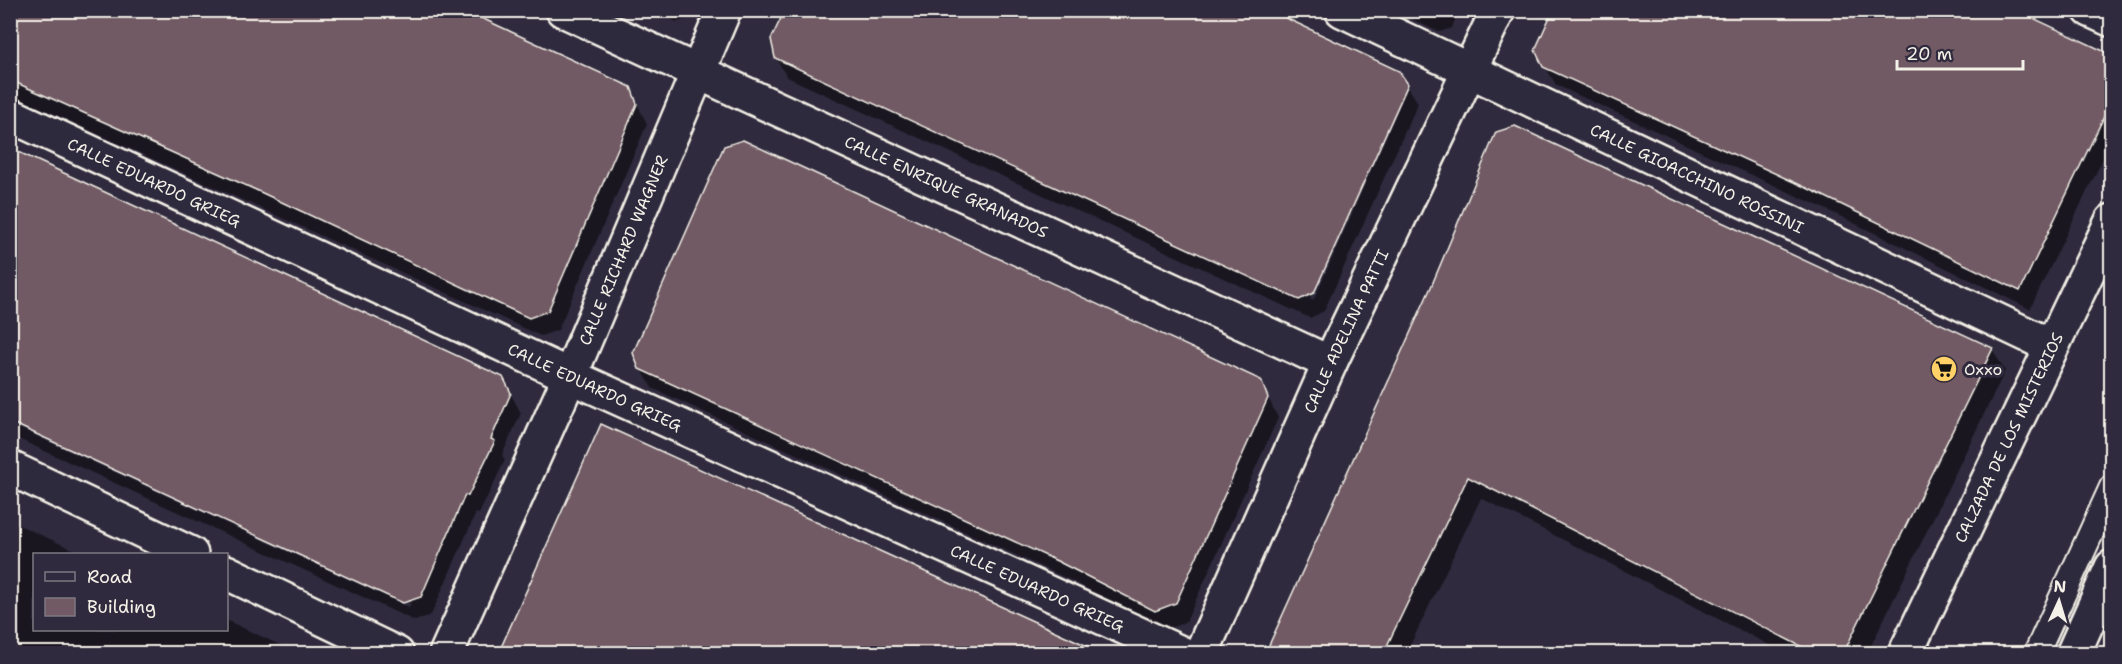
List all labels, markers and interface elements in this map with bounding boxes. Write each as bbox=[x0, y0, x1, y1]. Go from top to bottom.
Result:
scale bar bbox=[1897, 33, 2023, 71]
text: 20 m bbox=[1906, 42, 1952, 66]
street label: CALLE GIOACCHINO ROSSINI bbox=[1587, 119, 1808, 238]
street label: CALLE ENRIQUE GRANADOS bbox=[841, 131, 1052, 242]
street label: CALLE EDUARDO GRIEG bbox=[64, 133, 244, 232]
street label: CALLE RICHARD WAGNER bbox=[574, 152, 672, 348]
street label: CALLE ADELINA PATTI bbox=[1299, 245, 1393, 416]
street label: CALZADA DE LOS MISTERIOS bbox=[1949, 329, 2068, 546]
street label: CALLE EDUARDO GRIEG bbox=[505, 338, 685, 436]
supermarket icon: Oxxo bbox=[1929, 354, 1959, 384]
place label: Oxxo bbox=[1964, 359, 2002, 380]
street label: CALLE EDUARDO GRIEG bbox=[947, 539, 1128, 637]
legend bbox=[33, 553, 228, 631]
text: Road bbox=[87, 565, 132, 589]
north arrow bbox=[2029, 571, 2089, 631]
text: N bbox=[2053, 576, 2067, 597]
text: Building bbox=[87, 595, 156, 619]

